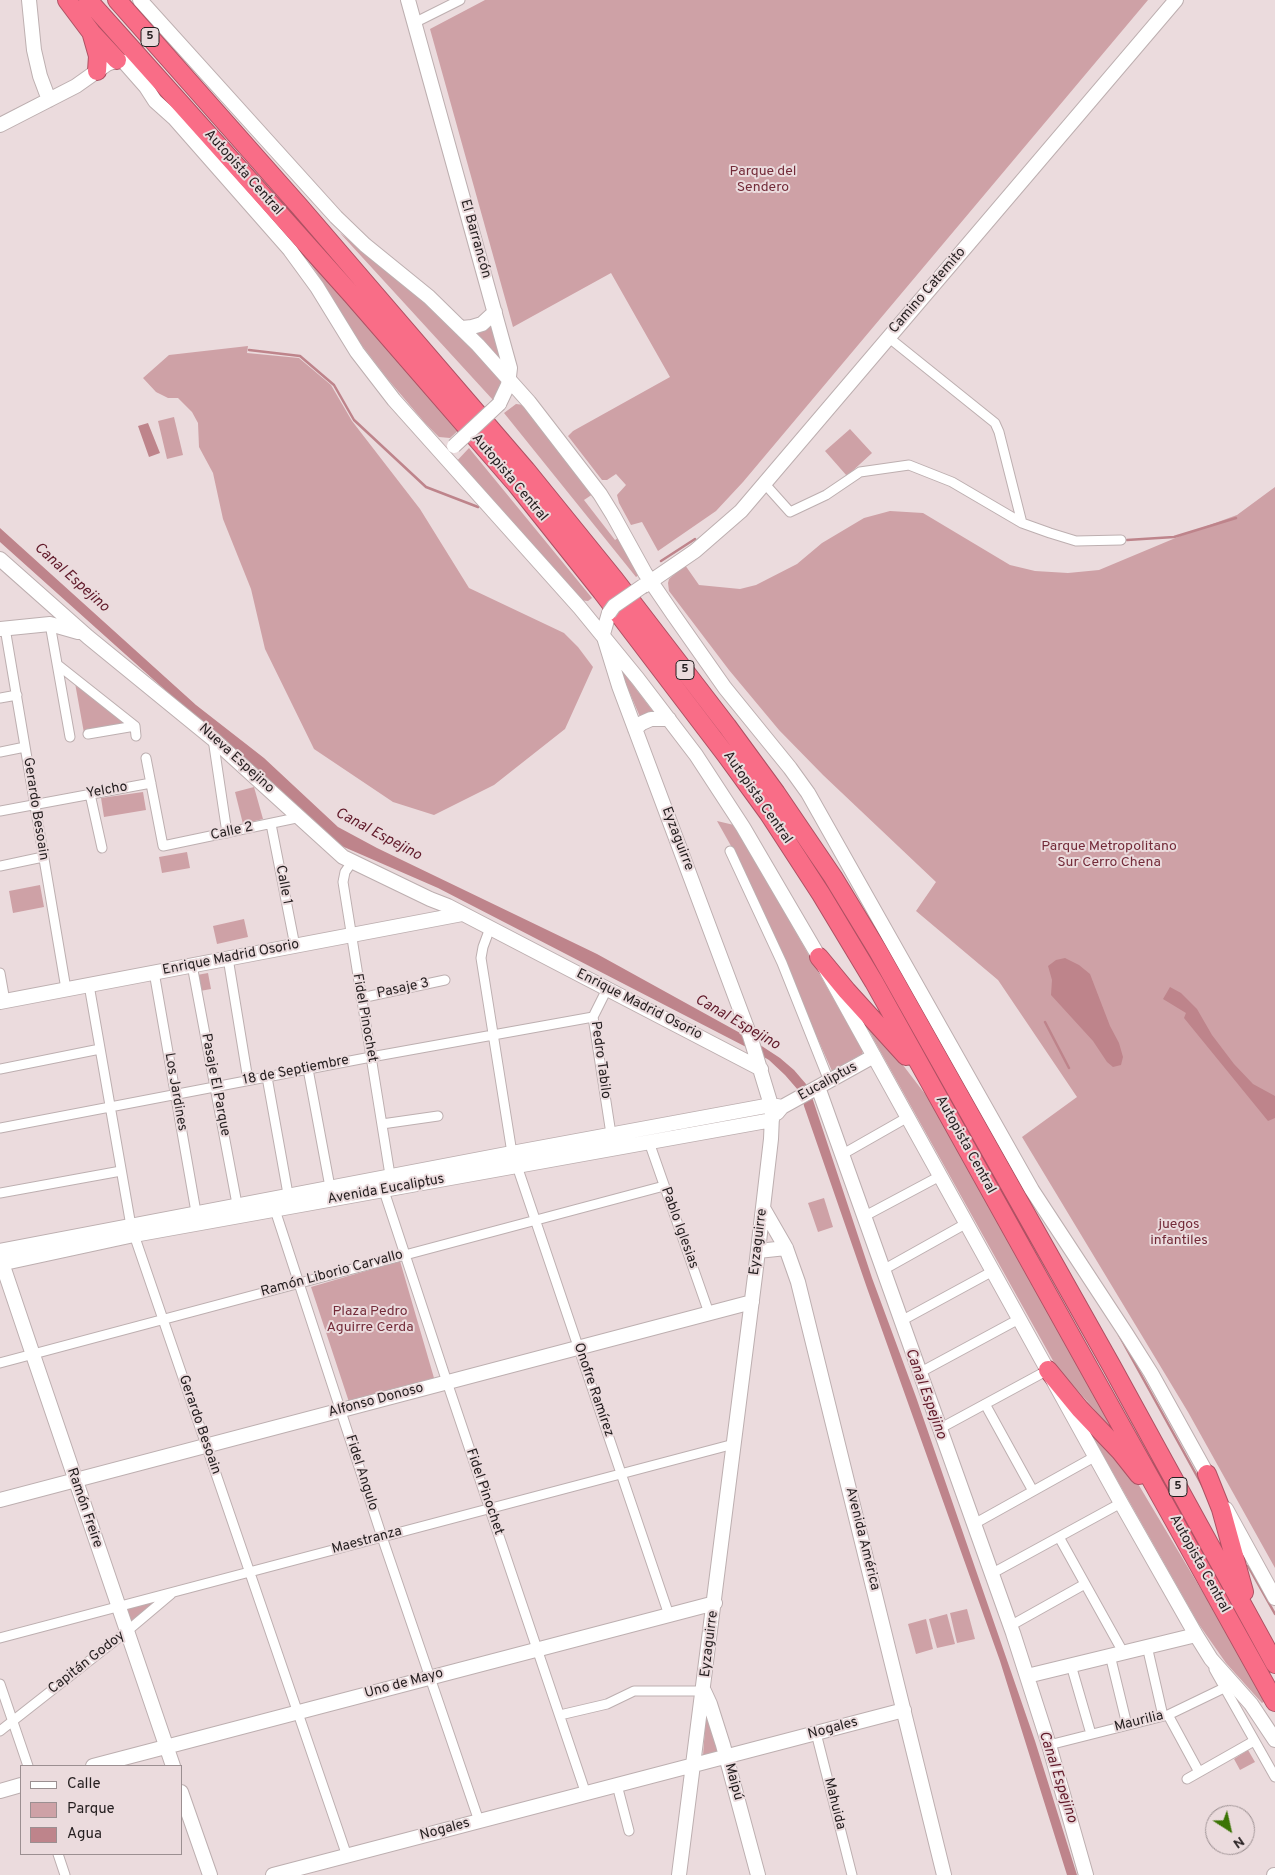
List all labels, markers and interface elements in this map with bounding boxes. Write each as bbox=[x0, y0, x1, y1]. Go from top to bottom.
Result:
road number: 5 bbox=[141, 28, 159, 46]
street label: Autopista Central bbox=[200, 127, 286, 219]
park label: Parque del Sendero bbox=[730, 164, 796, 196]
street label: El Barrancón bbox=[456, 198, 494, 280]
street label: Camino Catemito bbox=[886, 244, 970, 338]
street label: Autopista Central bbox=[467, 431, 551, 525]
water label: Canal Espejino bbox=[30, 539, 112, 617]
road number: 5 bbox=[676, 660, 694, 680]
street label: Nueva Espejino bbox=[195, 721, 277, 797]
street label: Autopista Central bbox=[719, 748, 795, 848]
street label: Gerardo Besoain bbox=[19, 756, 51, 862]
street label: Yelcho bbox=[85, 779, 129, 803]
water label: Canal Espejino bbox=[332, 805, 424, 865]
street label: Eyzaguirre bbox=[657, 805, 697, 873]
street label: Calle 2 bbox=[209, 819, 255, 845]
park label: Parque Metropolitano Sur Cerro Chena bbox=[1041, 839, 1177, 872]
street label: Calle 1 bbox=[271, 864, 295, 906]
street label: Enrique Madrid Osorio bbox=[161, 936, 301, 980]
street label: Enrique Madrid Osorio bbox=[573, 966, 705, 1044]
street label: Fidel Pinochet bbox=[348, 972, 380, 1064]
street label: Pasaje 3 bbox=[375, 975, 431, 1003]
water label: Canal Espejino bbox=[691, 991, 783, 1055]
street label: Pedro Tabilo bbox=[586, 1020, 614, 1100]
street label: Pasaje El Parque bbox=[197, 1032, 233, 1138]
street label: Los Jardines bbox=[160, 1052, 190, 1132]
street label: 18 de Septiembre bbox=[241, 1052, 351, 1090]
street label: Eucaliptus bbox=[796, 1059, 860, 1105]
street label: Autopista Central bbox=[931, 1093, 999, 1197]
street label: Avenida Eucaliptus bbox=[326, 1171, 446, 1209]
street label: Pablo Iglesias bbox=[656, 1185, 702, 1271]
street label: Eyzaguirre bbox=[747, 1208, 771, 1276]
park label: juegos infantiles bbox=[1150, 1217, 1208, 1250]
street label: Ramón Liborio Carvallo bbox=[259, 1247, 405, 1301]
park label: Plaza Pedro Aguirre Cerda bbox=[326, 1304, 414, 1336]
street label: Onofre Ramírez bbox=[569, 1341, 617, 1439]
water label: Canal Espejino bbox=[900, 1346, 950, 1442]
street label: Gerardo Besoain bbox=[174, 1373, 224, 1477]
street label: Alfonso Donoso bbox=[327, 1380, 425, 1422]
street label: Fidel Angulo bbox=[341, 1433, 381, 1513]
street label: Fidel Pinochet bbox=[461, 1447, 507, 1537]
street label: Ramón Freire bbox=[62, 1466, 106, 1550]
road number: 5 bbox=[1169, 1478, 1187, 1496]
street label: Avenida América bbox=[841, 1486, 883, 1592]
street label: Autopista Central bbox=[1165, 1512, 1233, 1616]
street label: Maestranza bbox=[330, 1524, 404, 1558]
street label: Eyzaguirre bbox=[698, 1610, 722, 1678]
street label: Capitán Godoy bbox=[45, 1628, 129, 1698]
street label: Uno de Mayo bbox=[363, 1665, 445, 1703]
street label: Maurilia bbox=[1113, 1708, 1165, 1736]
street label: Nogales bbox=[806, 1714, 860, 1744]
water label: Canal Espejino bbox=[1034, 1729, 1080, 1825]
street label: Maipú bbox=[720, 1762, 746, 1802]
legend bbox=[20, 1765, 182, 1855]
text: Calle bbox=[67, 1775, 101, 1794]
street label: Mahuida bbox=[819, 1776, 849, 1832]
text: Parque bbox=[67, 1800, 115, 1819]
north arrow bbox=[1205, 1805, 1255, 1855]
street label: Nogales bbox=[418, 1815, 472, 1845]
text: Agua bbox=[67, 1825, 102, 1844]
text: N bbox=[1229, 1832, 1247, 1852]

